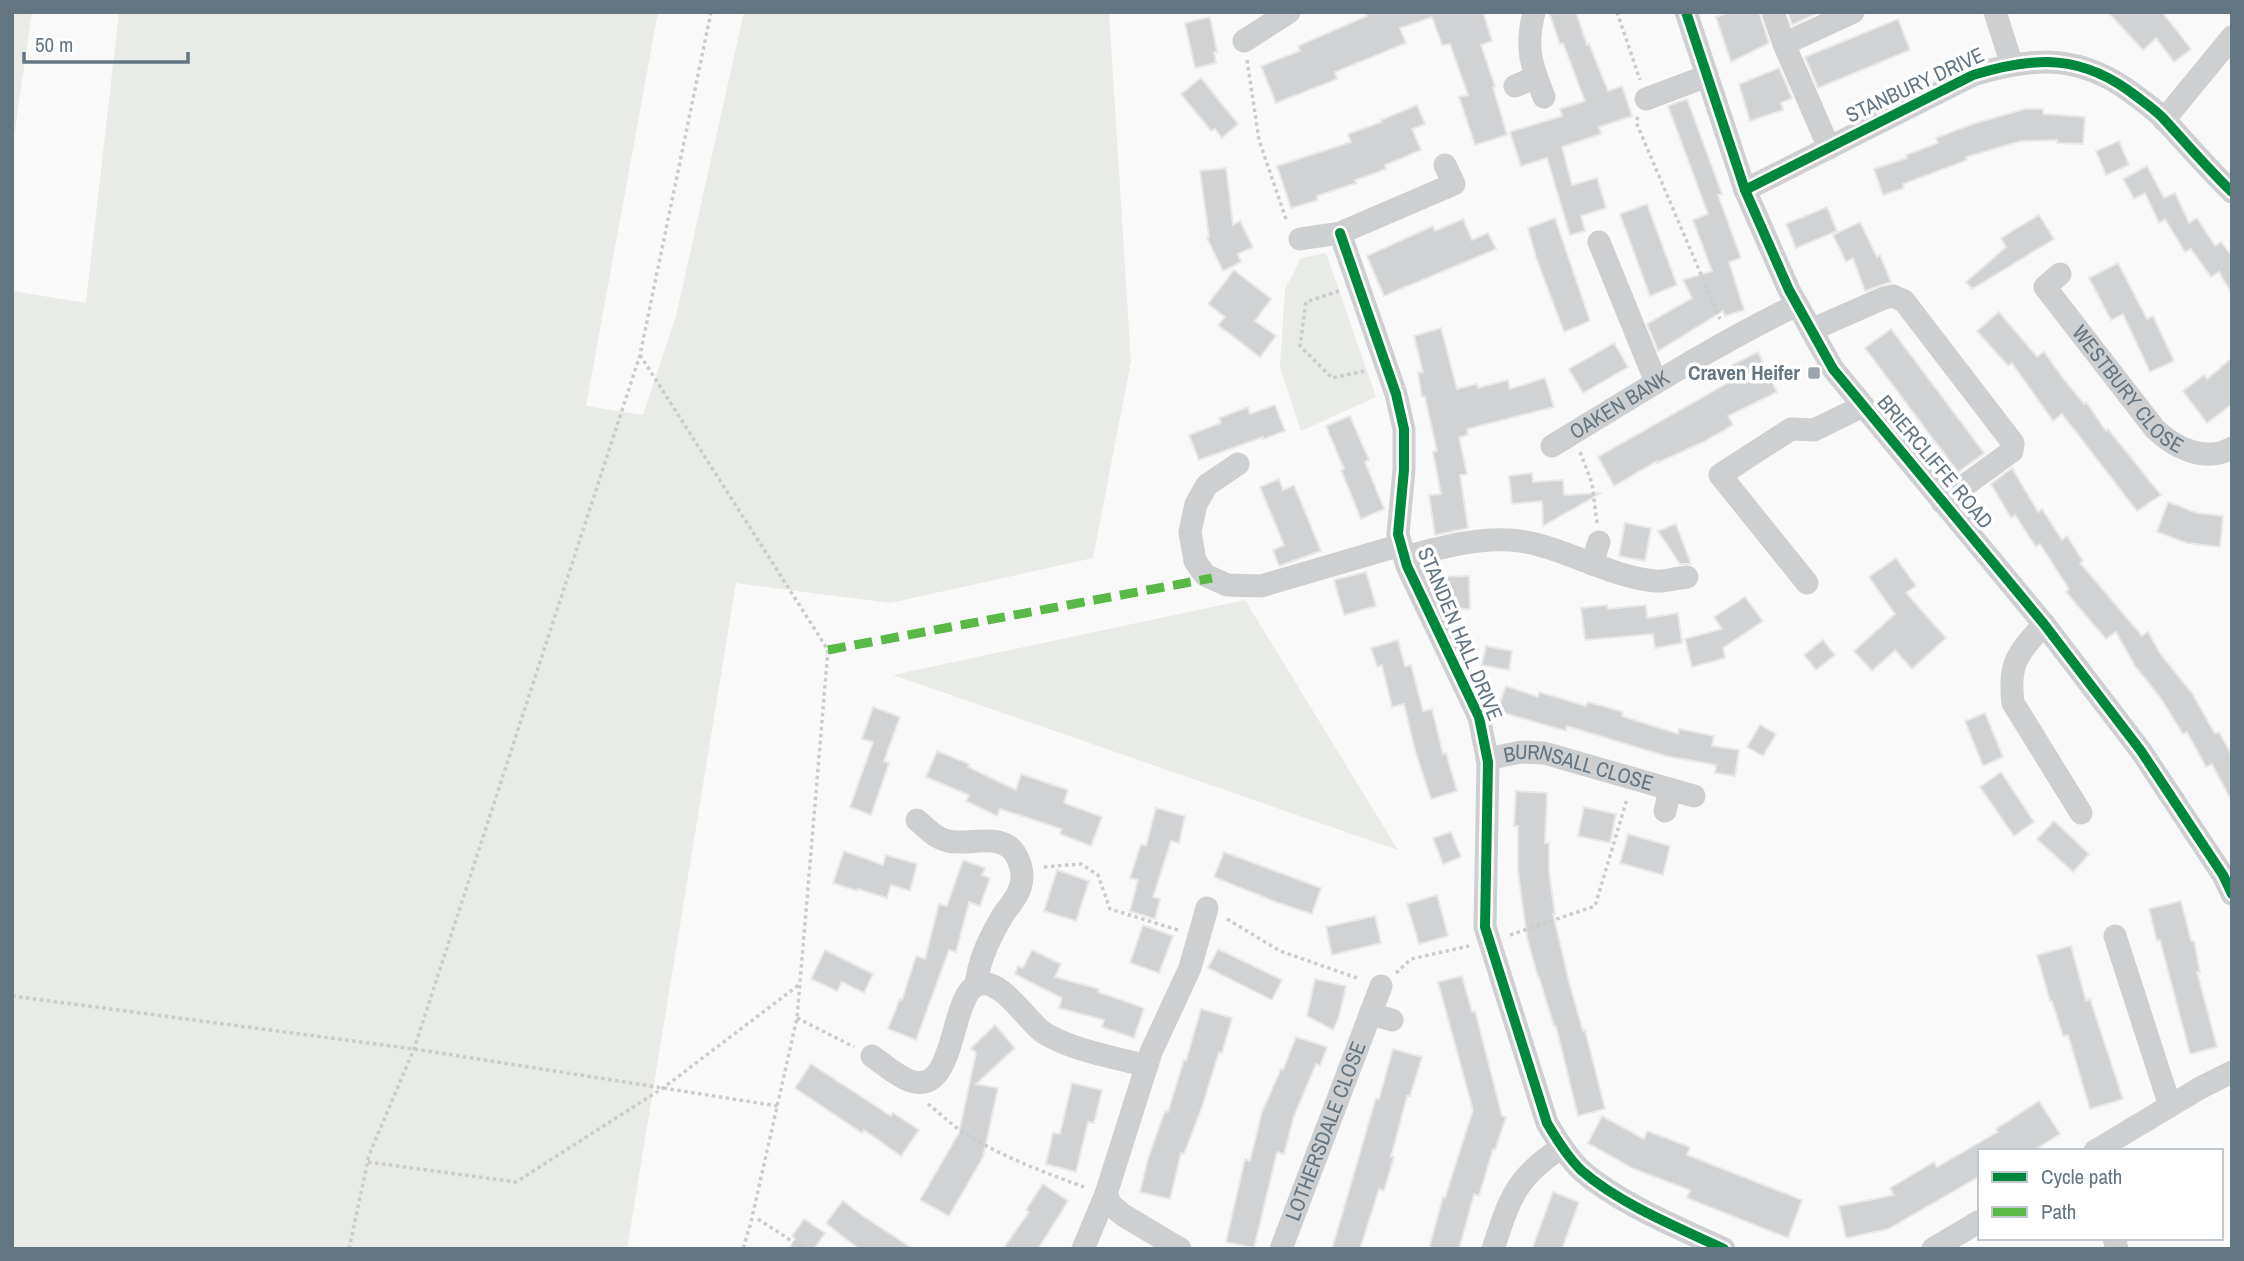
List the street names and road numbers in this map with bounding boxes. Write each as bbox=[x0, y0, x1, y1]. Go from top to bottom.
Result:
street label: STANBURY DRIVE bbox=[1841, 40, 1989, 129]
street label: WESTBURY CLOSE bbox=[2066, 319, 2189, 460]
street label: OAKEN BANK bbox=[1564, 363, 1675, 446]
street label: BRIERCLIFFE ROAD bbox=[1871, 389, 2000, 535]
street label: STANDEN HALL DRIVE bbox=[1411, 543, 1510, 725]
street label: BURNSALL CLOSE bbox=[1501, 737, 1657, 798]
street label: LOTHERSDALE CLOSE bbox=[1278, 1037, 1373, 1225]

